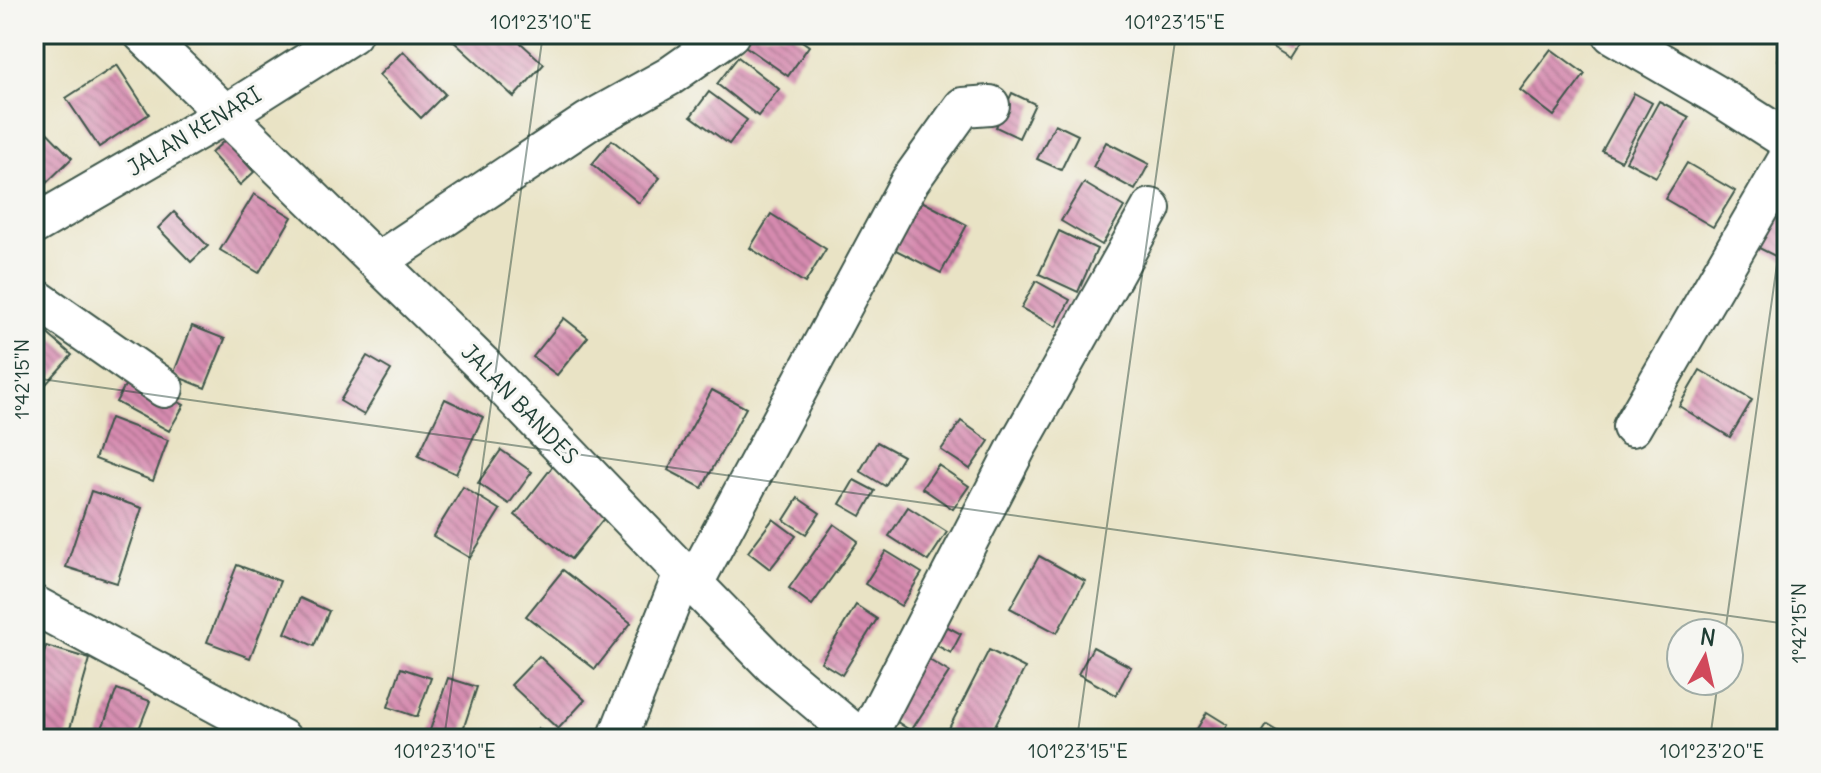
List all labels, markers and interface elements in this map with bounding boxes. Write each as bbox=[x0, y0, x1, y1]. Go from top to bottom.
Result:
text: 101°23'10"E bbox=[490, 9, 592, 34]
text: 101°23'15"E bbox=[1125, 9, 1225, 34]
street label: JALAN KENARI bbox=[122, 80, 266, 182]
street label: JALAN BANDES bbox=[456, 338, 584, 470]
text: 1°42'15"N bbox=[9, 339, 34, 419]
text: 1°42'15"N bbox=[1786, 583, 1811, 663]
north arrow bbox=[1665, 617, 1745, 697]
text: N bbox=[1698, 622, 1717, 652]
text: 101°23'10"E bbox=[394, 738, 496, 763]
text: 101°23'15"E bbox=[1028, 738, 1128, 763]
text: 101°23'20"E bbox=[1660, 738, 1764, 763]

